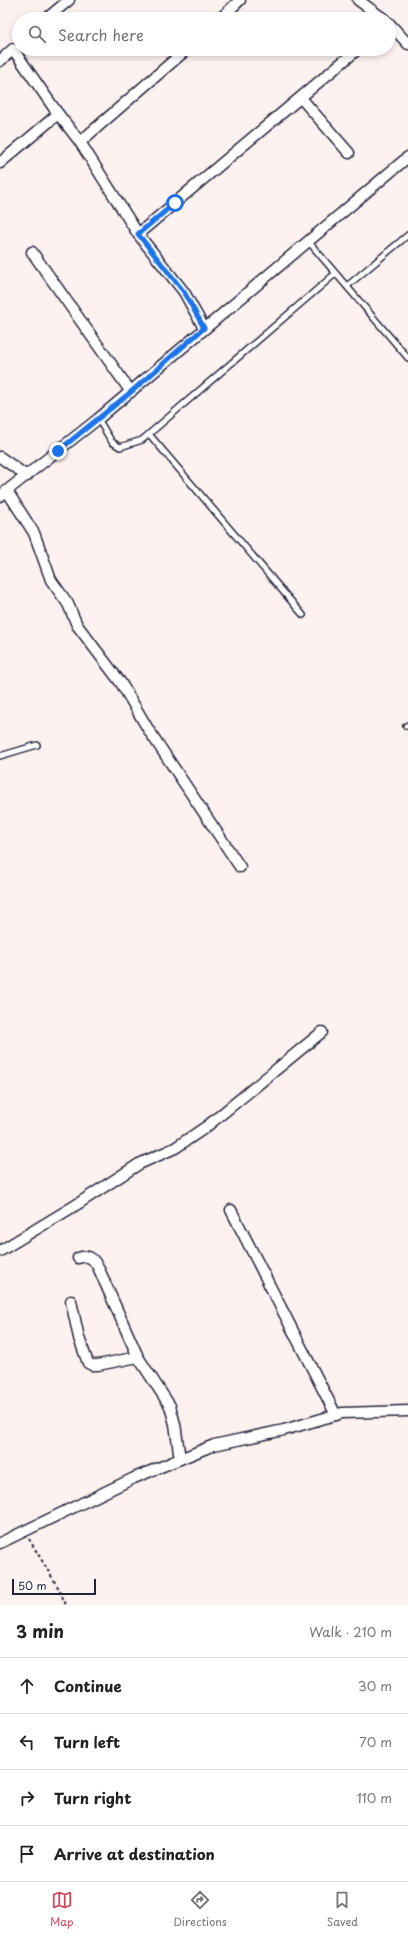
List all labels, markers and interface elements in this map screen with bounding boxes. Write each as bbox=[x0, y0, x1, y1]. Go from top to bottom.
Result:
search box bbox=[12, 12, 396, 56]
icon: search bbox=[26, 23, 48, 45]
text: Search here bbox=[58, 23, 144, 46]
route start bbox=[166, 194, 184, 212]
route end bbox=[49, 442, 67, 460]
scale bar bbox=[12, 1577, 96, 1596]
text: 50 m bbox=[18, 1577, 47, 1594]
text: 3 min bbox=[16, 1618, 64, 1644]
text: Walk · 210 m bbox=[309, 1622, 392, 1641]
text: Continue bbox=[54, 1674, 122, 1697]
icon: ahead bbox=[16, 1675, 38, 1697]
text: 30 m bbox=[358, 1676, 392, 1695]
text: Turn left bbox=[54, 1730, 120, 1753]
icon: left bbox=[16, 1731, 38, 1753]
text: 70 m bbox=[359, 1732, 392, 1751]
text: Turn right bbox=[54, 1786, 131, 1809]
icon: right bbox=[16, 1787, 38, 1809]
text: 110 m bbox=[357, 1788, 392, 1807]
text: Arrive at destination bbox=[54, 1842, 215, 1865]
icon: arrive bbox=[16, 1843, 38, 1865]
tab: Map bbox=[50, 1889, 73, 1930]
tab: Directions bbox=[173, 1889, 227, 1930]
tab: Saved bbox=[327, 1889, 358, 1930]

